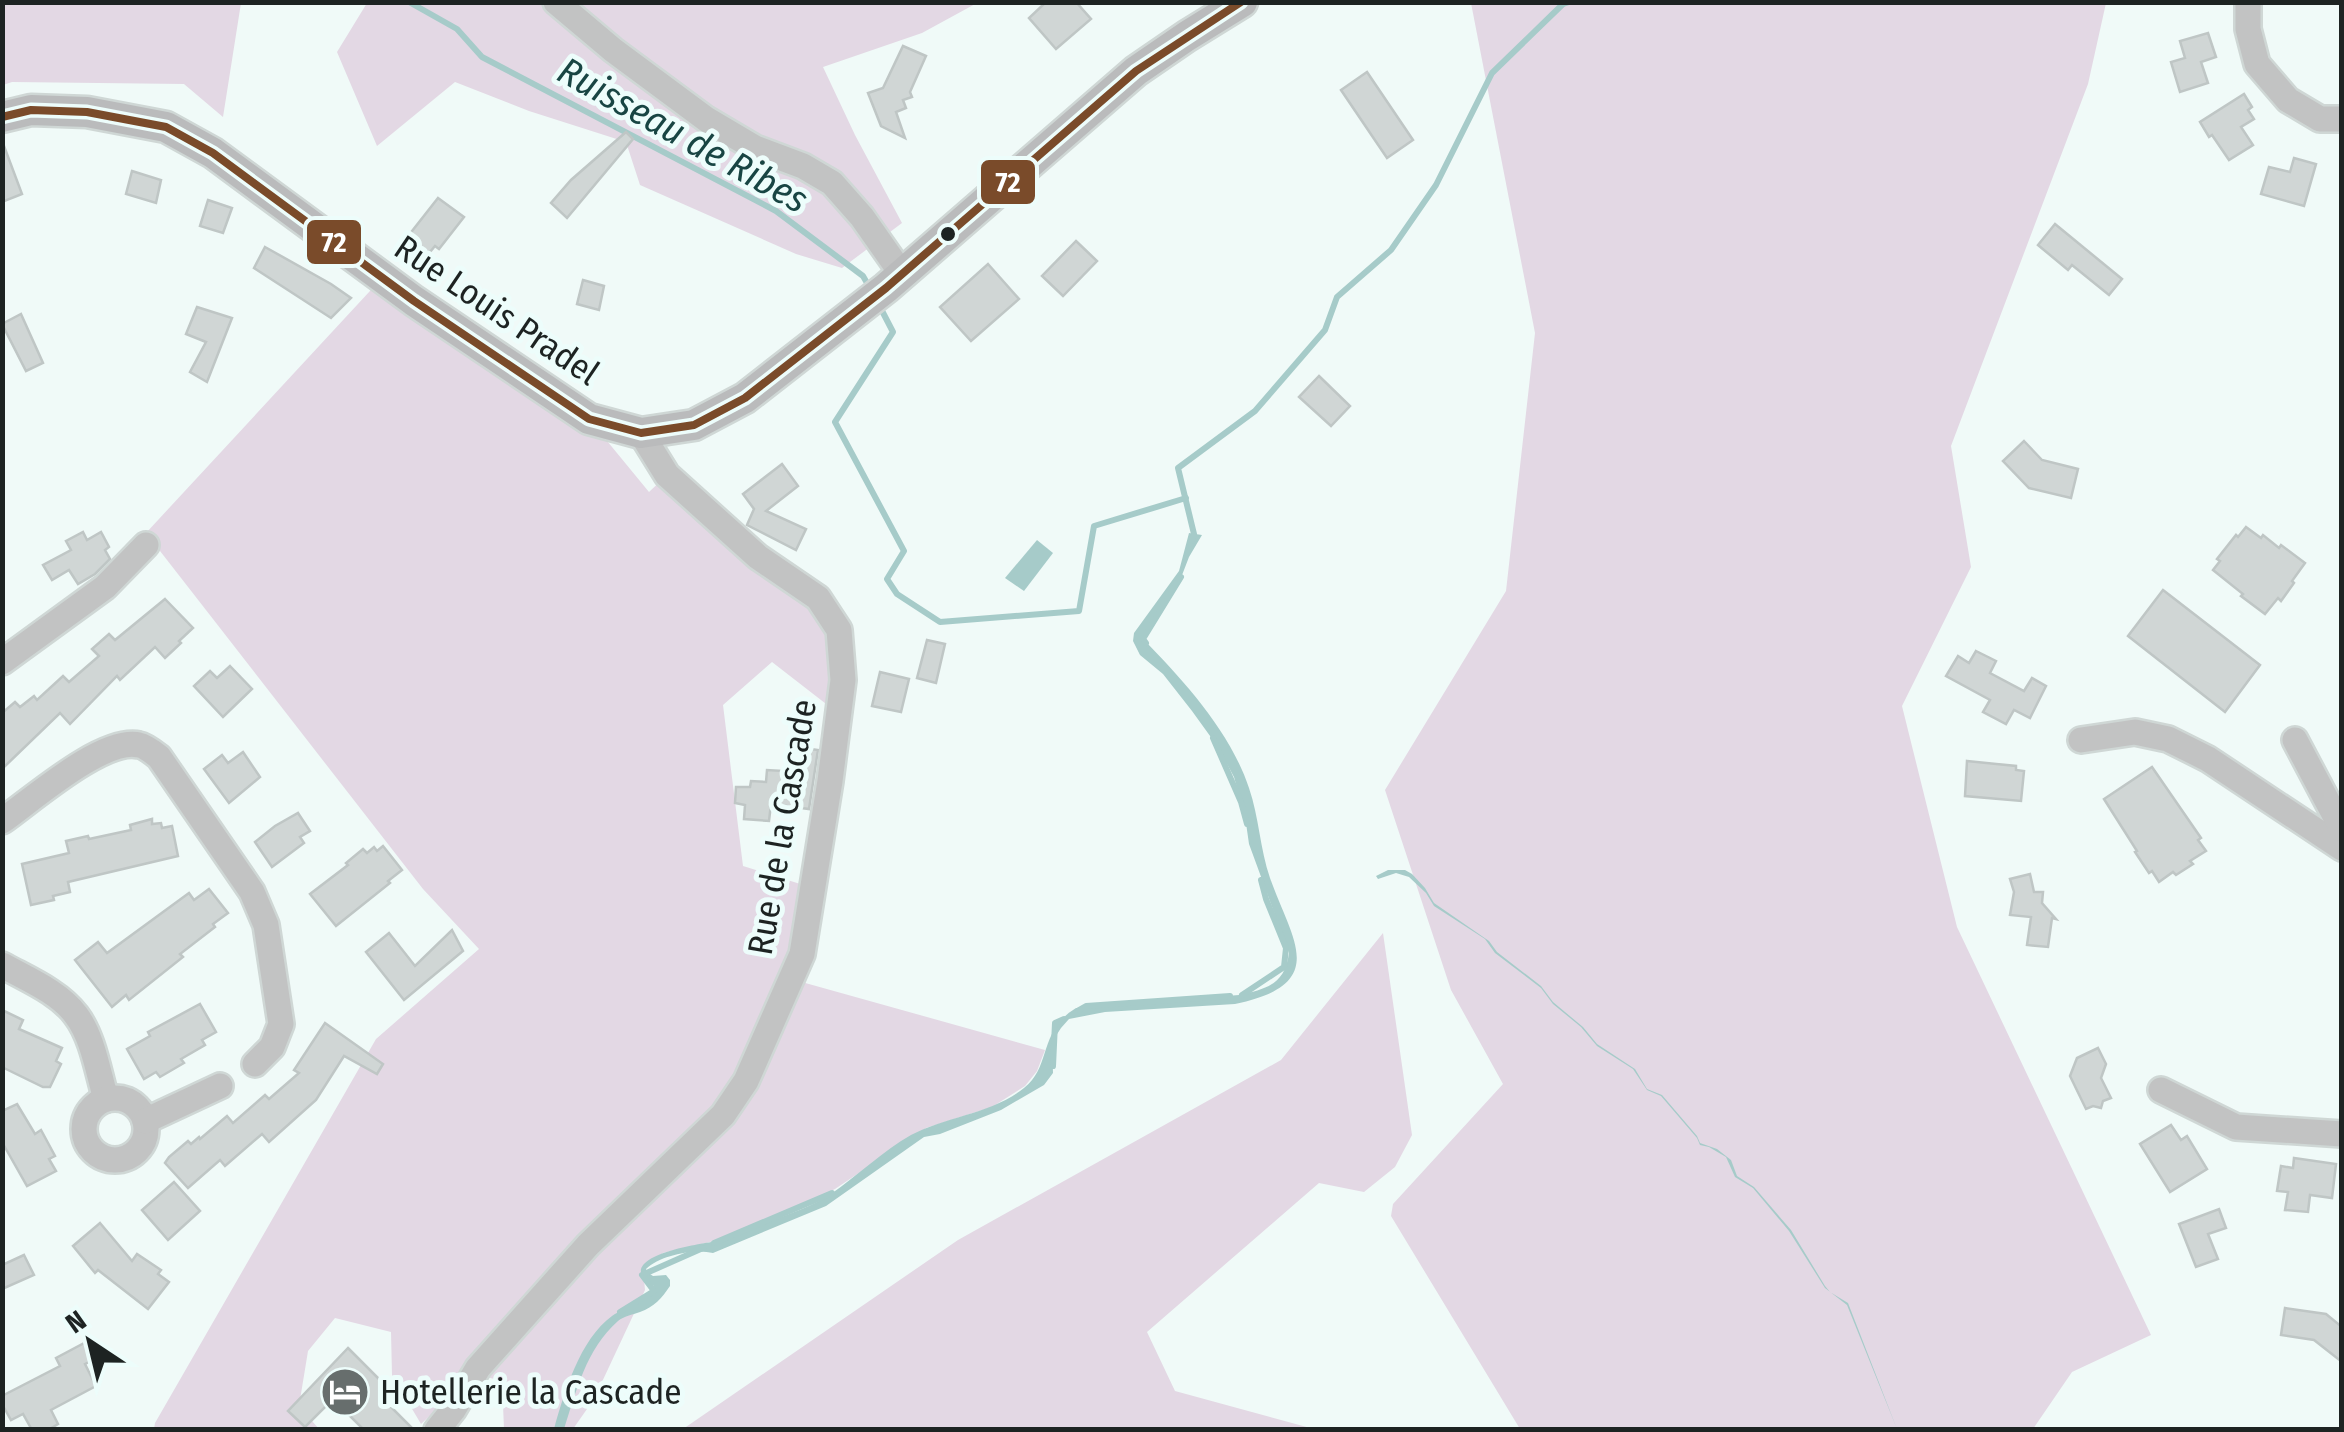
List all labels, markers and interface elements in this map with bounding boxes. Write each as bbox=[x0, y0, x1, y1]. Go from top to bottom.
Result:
water label: Ruisseau de Ribes bbox=[550, 47, 816, 223]
line badge: 72 bbox=[979, 158, 1037, 206]
text: 72 bbox=[996, 166, 1020, 199]
line badge: 72 bbox=[305, 218, 363, 266]
unlabelled marker bbox=[938, 224, 958, 244]
text: 72 bbox=[322, 226, 346, 259]
street label: Rue Louis Pradel bbox=[387, 226, 607, 394]
street label: Rue de la Cascade bbox=[739, 696, 825, 958]
north arrow bbox=[40, 1292, 140, 1392]
text: N bbox=[60, 1304, 92, 1340]
hotel icon: Hotellerie la Cascade bbox=[319, 1366, 371, 1418]
place label: Hotellerie la Cascade bbox=[380, 1371, 682, 1413]

